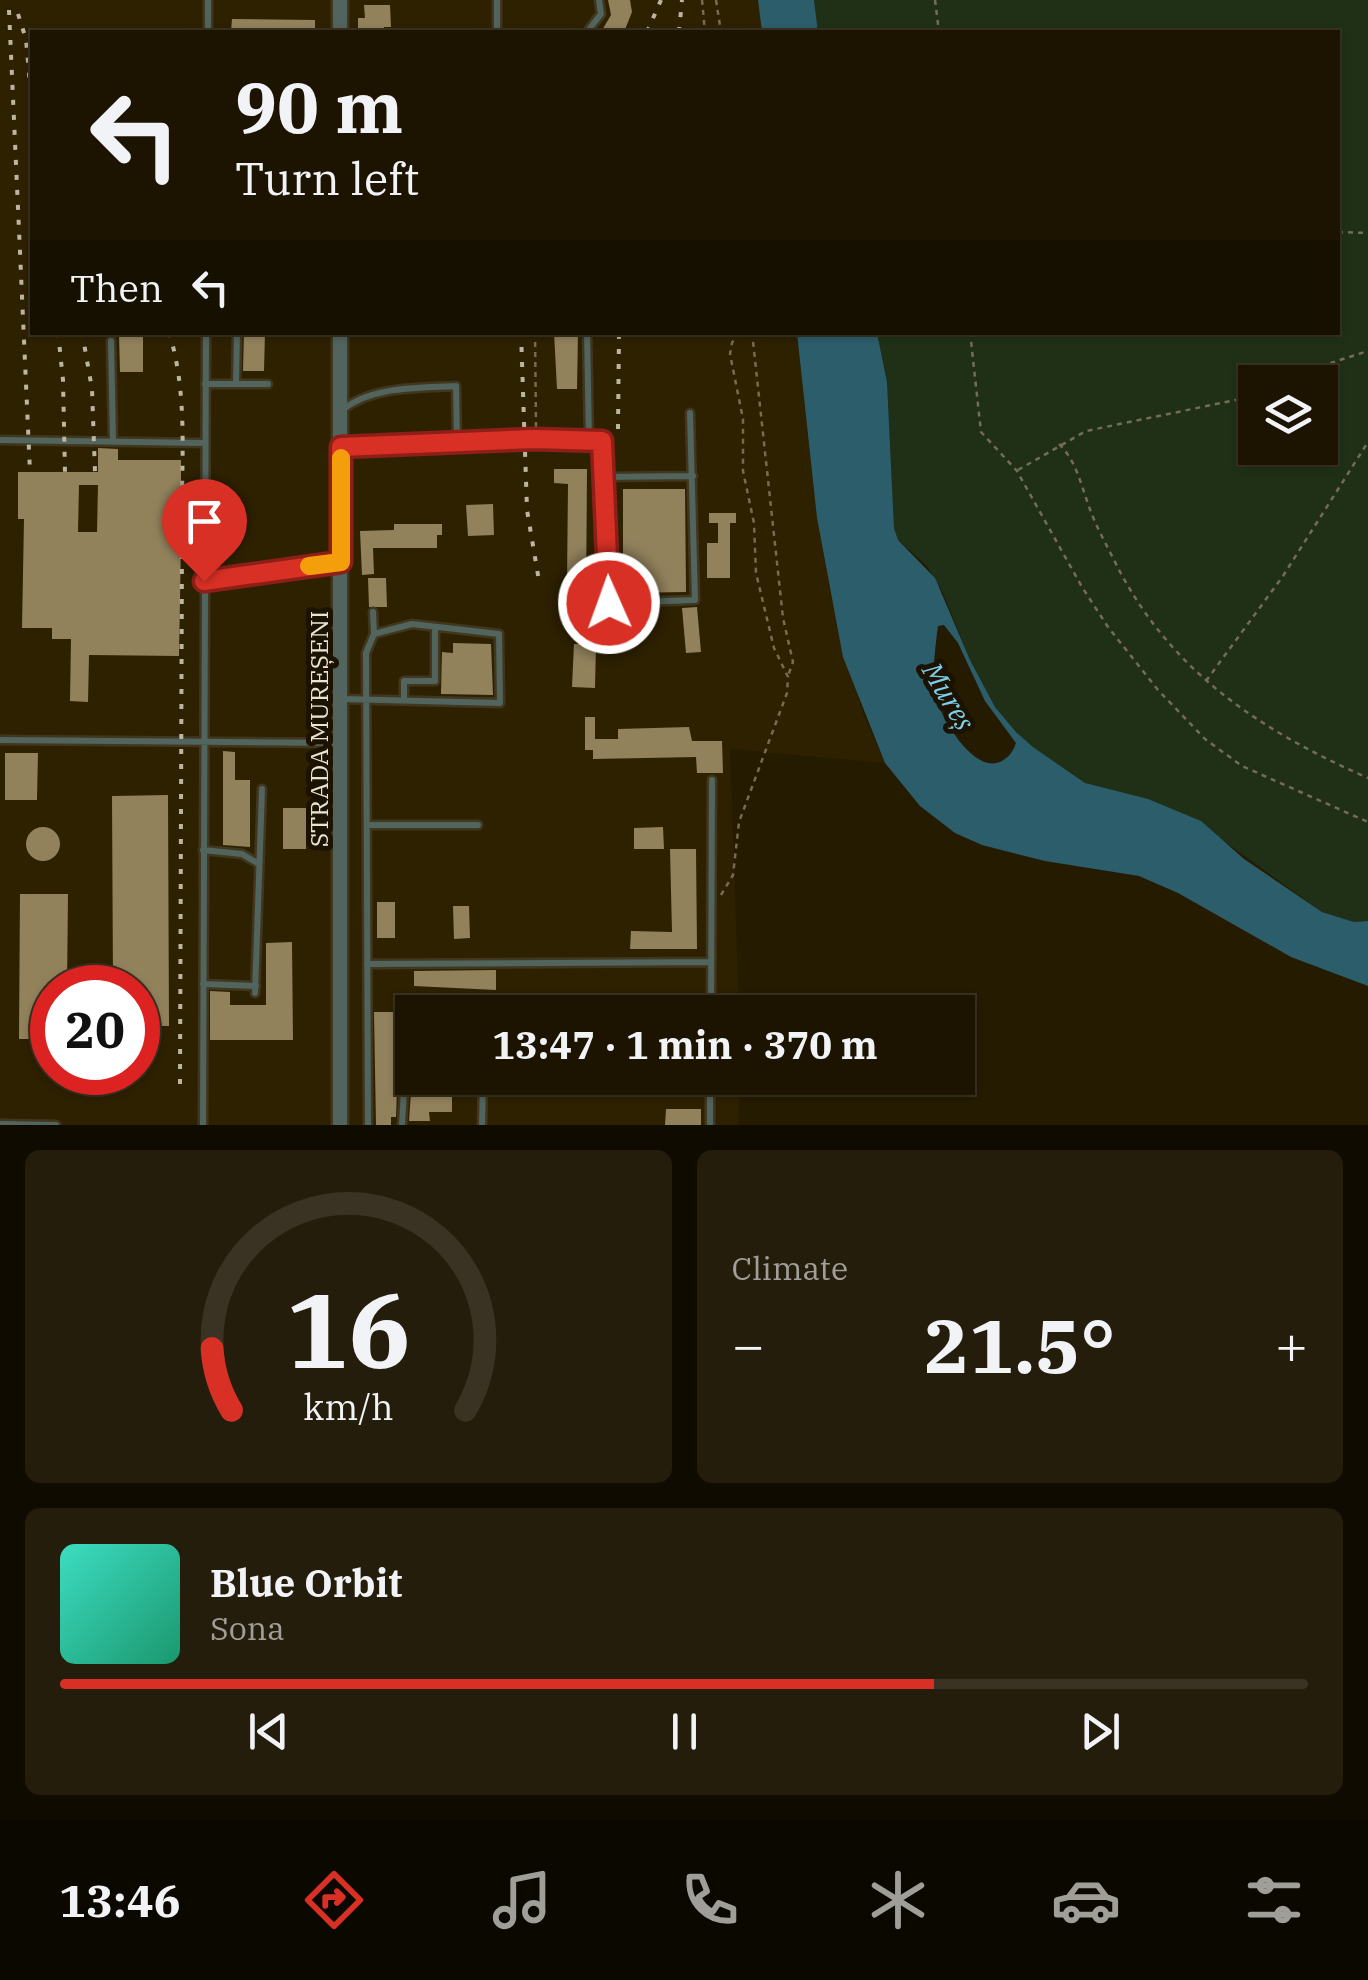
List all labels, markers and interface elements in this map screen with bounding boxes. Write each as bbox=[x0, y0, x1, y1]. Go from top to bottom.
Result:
text: 90 m bbox=[235, 61, 403, 152]
icon: left bbox=[70, 70, 200, 200]
text: Turn left bbox=[235, 149, 419, 207]
icon: left bbox=[183, 260, 238, 315]
text: Then bbox=[70, 263, 163, 312]
map controls bbox=[1238, 365, 1338, 465]
button: layers bbox=[1238, 365, 1338, 465]
pin bbox=[162, 479, 247, 582]
icon: arrive bbox=[177, 494, 232, 549]
position arrow bbox=[557, 551, 661, 655]
street label: STRADA MUREȘENI bbox=[302, 611, 335, 847]
water label: Mureș bbox=[914, 654, 984, 737]
speed limit sign: 20 bbox=[30, 965, 160, 1095]
text: 13:47 · 1 min · 370 m bbox=[492, 1020, 878, 1069]
text: Climate bbox=[732, 1247, 848, 1289]
text: 16 bbox=[286, 1261, 411, 1397]
text: 21.5° bbox=[924, 1296, 1115, 1394]
text: − bbox=[732, 1309, 765, 1380]
text: + bbox=[1275, 1309, 1308, 1380]
text: km/h bbox=[303, 1383, 393, 1430]
text: Blue Orbit bbox=[210, 1558, 402, 1607]
text: Sona bbox=[210, 1607, 285, 1649]
icon: previous bbox=[241, 1704, 296, 1759]
icon: pause bbox=[657, 1704, 712, 1759]
icon: next bbox=[1073, 1704, 1128, 1759]
icon: directions bbox=[299, 1865, 369, 1935]
icon: music bbox=[487, 1865, 557, 1935]
icon: phone bbox=[675, 1865, 745, 1935]
icon: climate bbox=[863, 1865, 933, 1935]
icon: car bbox=[1051, 1865, 1121, 1935]
icon: filters bbox=[1239, 1865, 1309, 1935]
text: 13:46 bbox=[59, 1871, 181, 1929]

